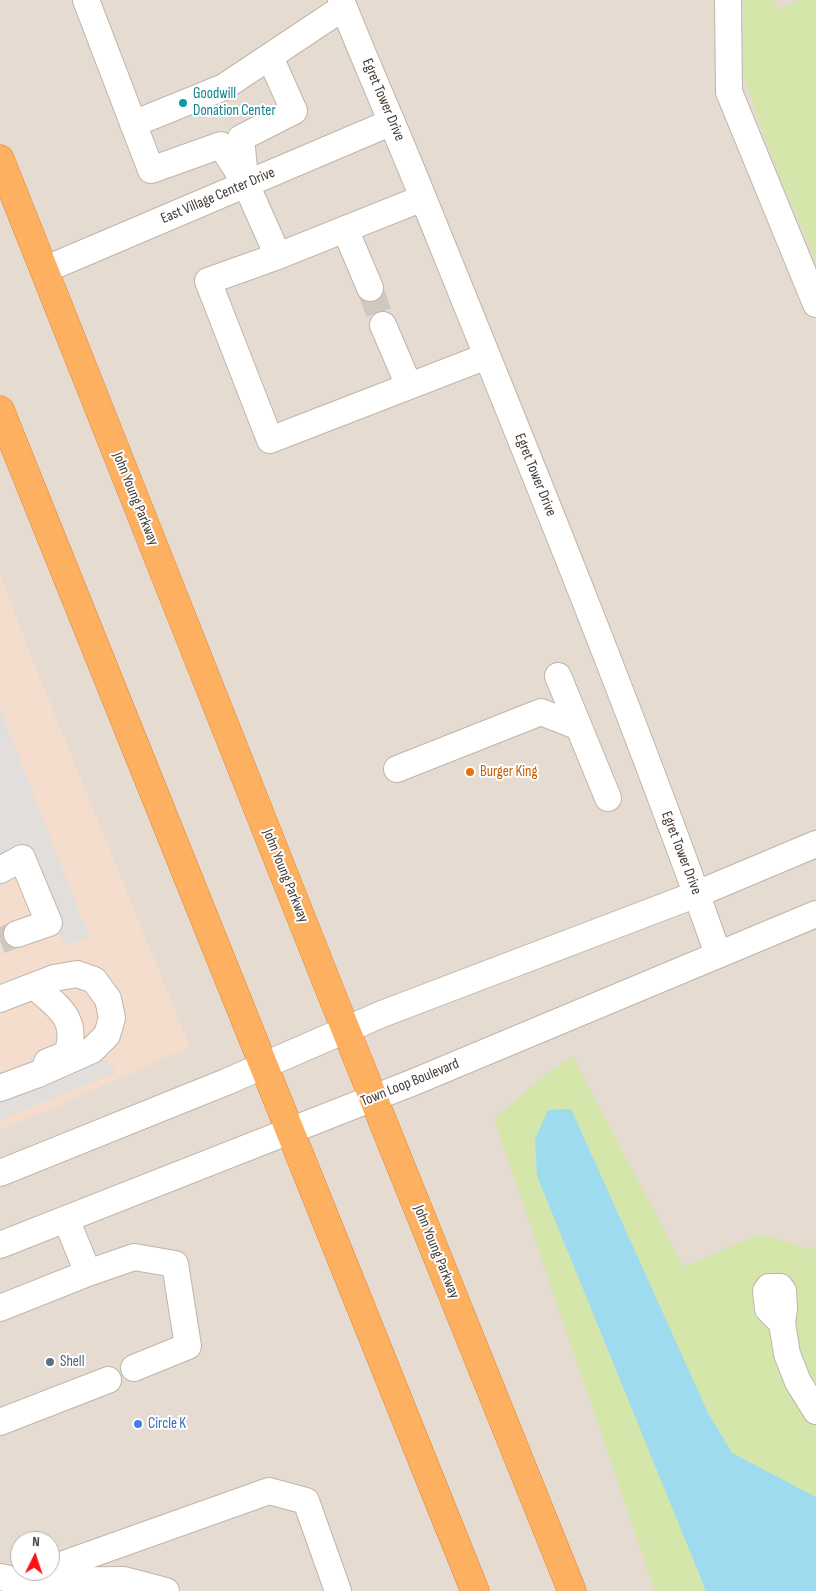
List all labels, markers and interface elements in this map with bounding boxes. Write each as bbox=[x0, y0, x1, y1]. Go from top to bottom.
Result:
street label: Egret Tower Drive bbox=[358, 56, 408, 144]
place label: Goodwill Donation Center bbox=[193, 85, 276, 120]
marker: Goodwill Donation Center bbox=[177, 97, 189, 109]
street label: East Village Center Drive bbox=[158, 164, 278, 228]
street label: Egret Tower Drive bbox=[510, 431, 560, 519]
street label: John Young Parkway bbox=[108, 450, 162, 548]
place label: Burger King bbox=[480, 763, 538, 781]
marker: Burger King bbox=[464, 766, 476, 778]
street label: Egret Tower Drive bbox=[657, 809, 705, 897]
street label: John Young Parkway bbox=[258, 827, 312, 925]
street label: Town Loop Boulevard bbox=[358, 1055, 462, 1111]
street label: John Young Parkway bbox=[409, 1203, 463, 1301]
place label: Shell bbox=[60, 1353, 84, 1371]
marker: Shell bbox=[44, 1356, 56, 1368]
place label: Circle K bbox=[148, 1415, 186, 1433]
marker: Circle K bbox=[132, 1418, 144, 1430]
north arrow bbox=[10, 1531, 60, 1581]
text: N bbox=[32, 1533, 40, 1550]

